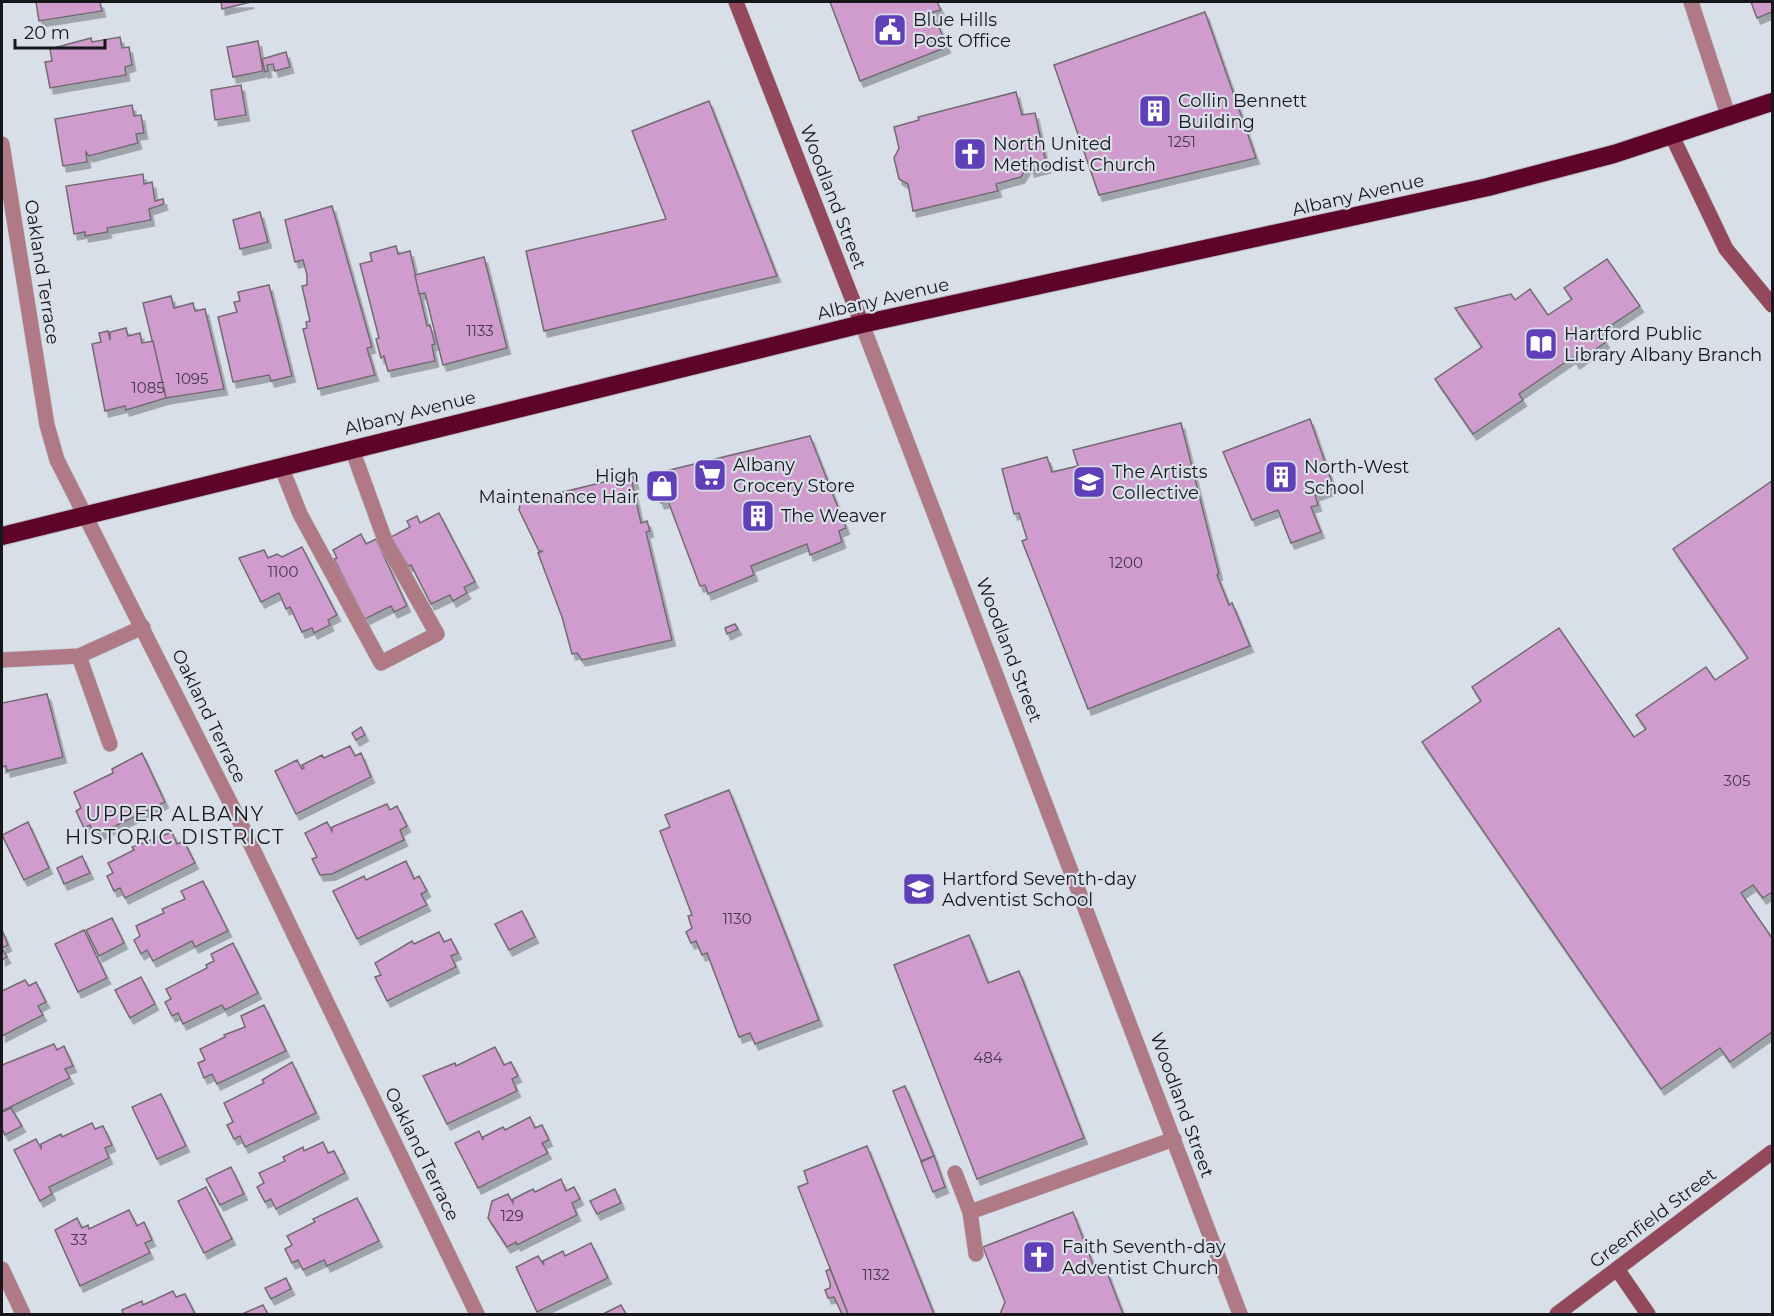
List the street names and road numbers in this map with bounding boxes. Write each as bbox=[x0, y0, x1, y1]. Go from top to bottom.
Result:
street label: Woodland Street bbox=[795, 122, 871, 272]
street label: Albany Avenue bbox=[1290, 169, 1426, 221]
street label: Oakland Terrace bbox=[20, 198, 64, 346]
street label: Albany Avenue bbox=[815, 273, 951, 325]
street label: Albany Avenue bbox=[342, 386, 478, 440]
street label: Woodland Street bbox=[971, 575, 1047, 725]
street label: Oakland Terrace bbox=[167, 645, 251, 787]
street label: Woodland Street bbox=[1146, 1029, 1218, 1181]
street label: Oakland Terrace bbox=[380, 1083, 464, 1225]
street label: Greenfield Street bbox=[1585, 1163, 1721, 1273]

